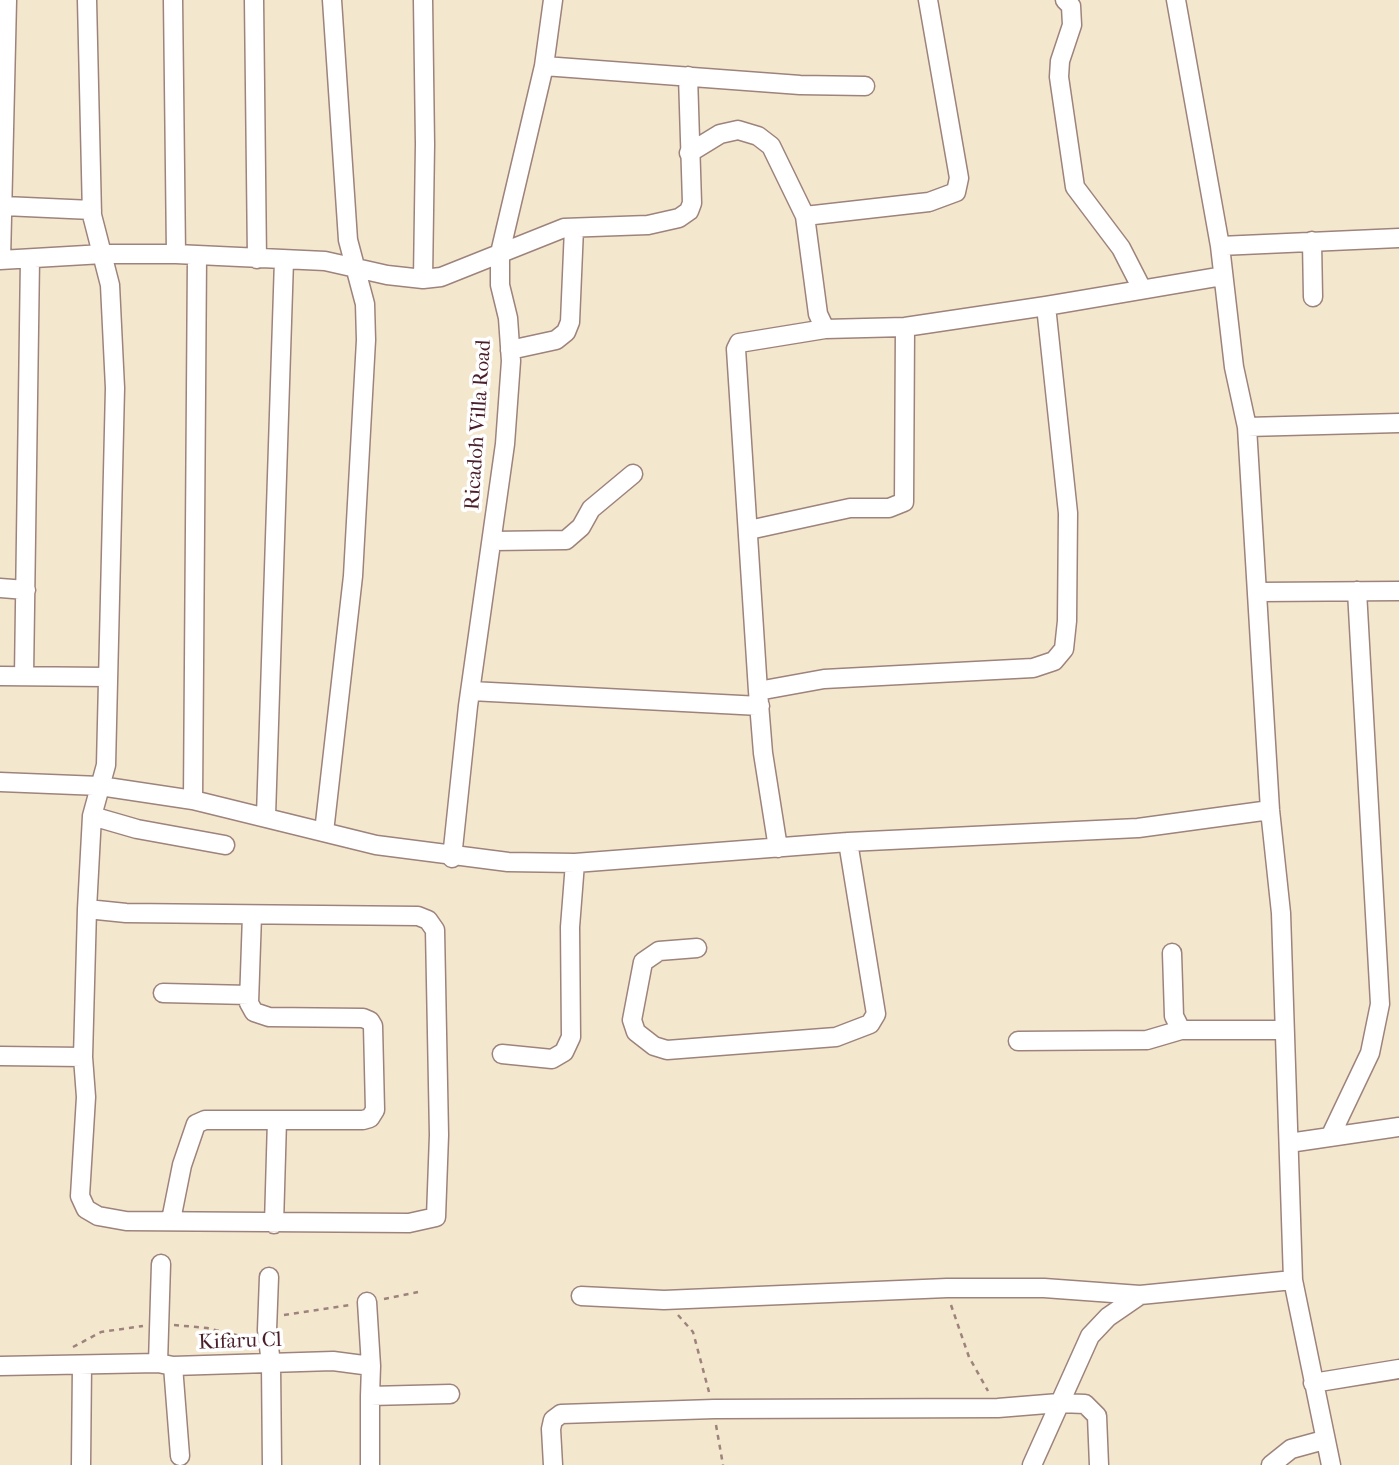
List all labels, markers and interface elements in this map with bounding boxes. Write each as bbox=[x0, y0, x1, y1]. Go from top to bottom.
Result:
street label: Ricadoh Villa Road bbox=[460, 339, 498, 511]
street label: Kifaru Cl bbox=[198, 1328, 282, 1356]

